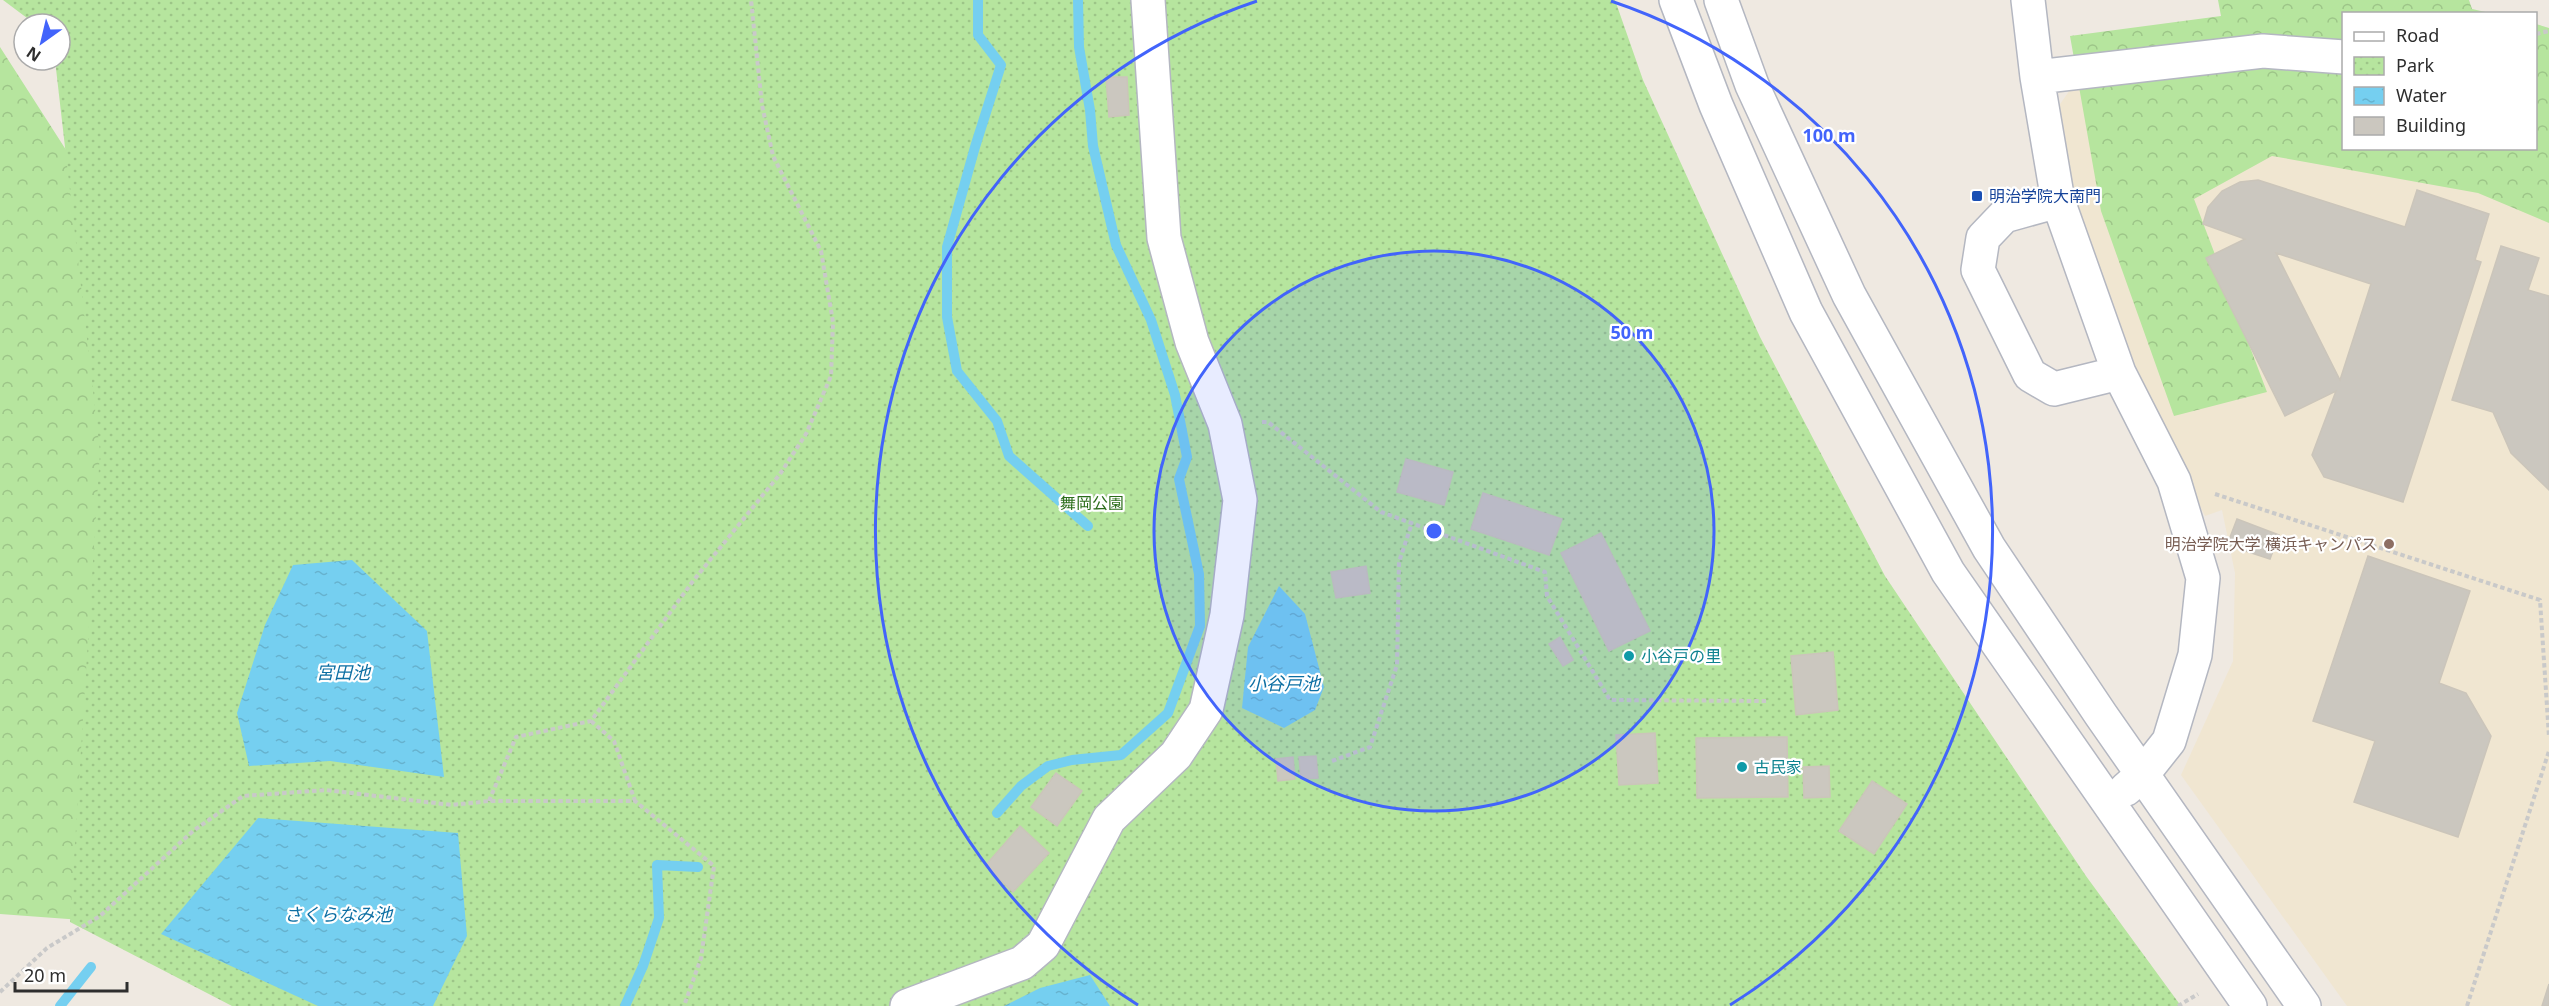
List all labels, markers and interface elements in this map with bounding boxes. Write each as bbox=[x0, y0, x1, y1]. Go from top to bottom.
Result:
north arrow bbox=[12, 12, 72, 72]
legend bbox=[2342, 12, 2537, 150]
text: Road bbox=[2396, 23, 2439, 47]
text: N bbox=[22, 42, 45, 67]
text: Park bbox=[2396, 53, 2434, 77]
text: Water bbox=[2396, 83, 2447, 107]
text: Building bbox=[2396, 113, 2466, 137]
text: 100 m bbox=[1802, 123, 1856, 147]
place label: 明治学院大南門 bbox=[1989, 185, 2101, 207]
marker: 明治学院大南門 bbox=[1970, 189, 1984, 203]
text: 50 m bbox=[1611, 320, 1653, 344]
park label: 舞岡公園 bbox=[1060, 492, 1124, 514]
centre of rings bbox=[1424, 521, 1444, 541]
place label: 明治学院大学 横浜キャンパス bbox=[2165, 533, 2377, 555]
marker: 明治学院大学 横浜キャンパス bbox=[2382, 537, 2396, 551]
place label: 小谷戸の里 bbox=[1641, 645, 1721, 667]
marker: 小谷戸の里 bbox=[1622, 649, 1636, 663]
water label: 宮田池 bbox=[316, 660, 372, 684]
water label: 小谷戸池 bbox=[1248, 671, 1322, 695]
place label: 古民家 bbox=[1754, 756, 1802, 778]
marker: 古民家 bbox=[1735, 760, 1749, 774]
water label: さくらなみ池 bbox=[284, 902, 394, 926]
scale bar bbox=[15, 955, 128, 993]
text: 20 m bbox=[24, 963, 66, 987]

